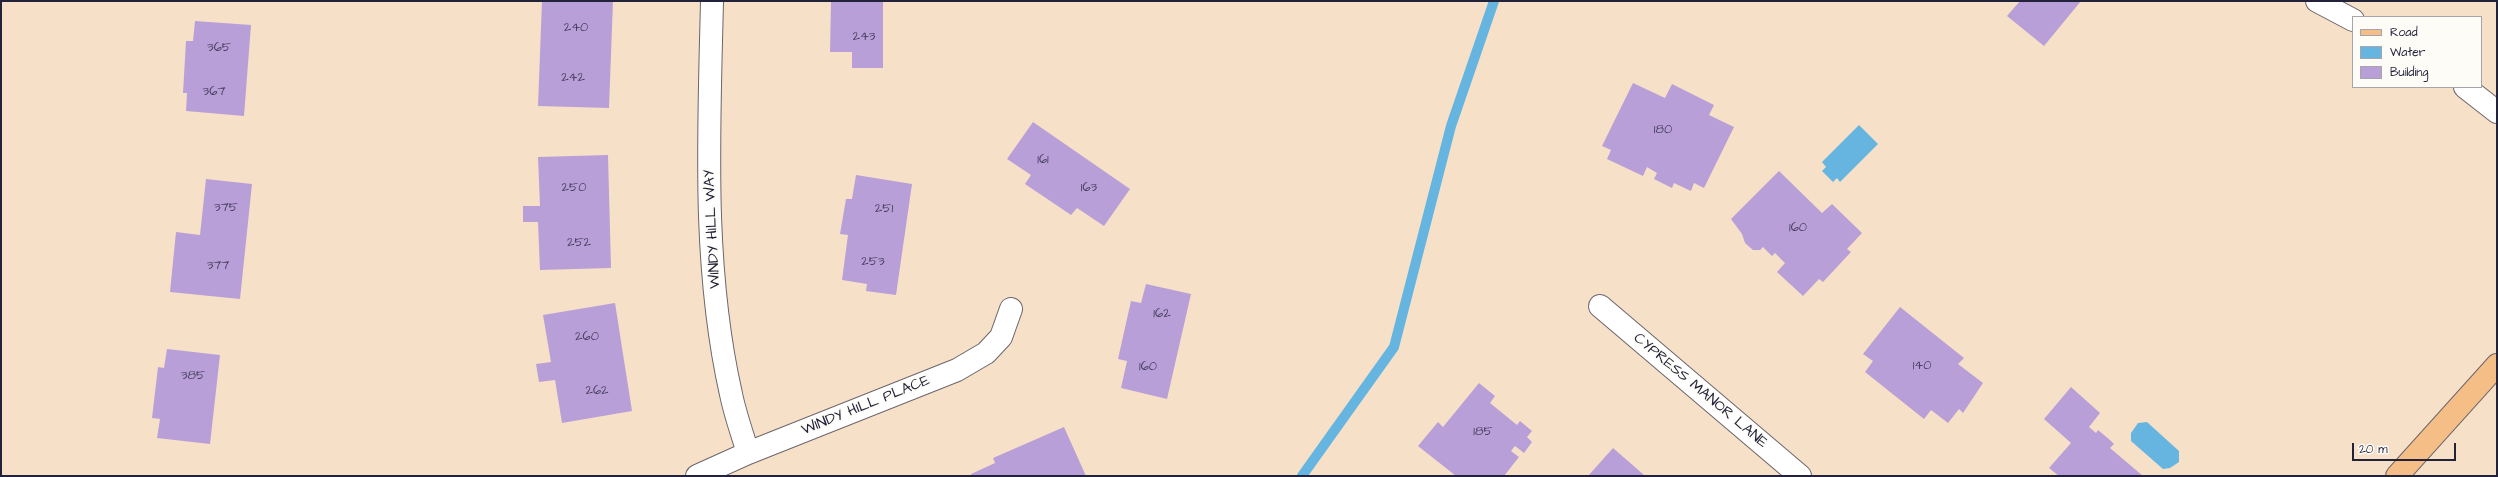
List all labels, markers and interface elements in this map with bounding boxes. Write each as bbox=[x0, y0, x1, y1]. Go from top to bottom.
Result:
legend bbox=[2352, 16, 2482, 88]
house number: 240 bbox=[564, 20, 588, 36]
text: Road bbox=[2390, 24, 2418, 41]
house number: 243 bbox=[853, 29, 875, 45]
house number: 365 bbox=[207, 40, 231, 56]
text: Water bbox=[2390, 44, 2425, 61]
text: Building bbox=[2390, 64, 2428, 81]
house number: 242 bbox=[561, 70, 585, 86]
house number: 367 bbox=[203, 84, 225, 100]
house number: 180 bbox=[1654, 122, 1672, 138]
house number: 161 bbox=[1037, 152, 1049, 168]
street label: WINDY HILL WAY bbox=[701, 169, 725, 289]
house number: 250 bbox=[562, 180, 586, 196]
house number: 163 bbox=[1081, 180, 1097, 196]
house number: 375 bbox=[214, 200, 238, 216]
house number: 251 bbox=[875, 201, 893, 217]
house number: 160 bbox=[1789, 220, 1807, 236]
house number: 252 bbox=[567, 235, 591, 251]
house number: 253 bbox=[861, 254, 885, 270]
house number: 377 bbox=[207, 258, 229, 274]
house number: 162 bbox=[1153, 306, 1171, 322]
house number: 260 bbox=[575, 329, 599, 345]
street label: CYPRESS MANOR LANE bbox=[1629, 330, 1771, 452]
house number: 140 bbox=[1913, 358, 1931, 374]
house number: 160 bbox=[1139, 359, 1157, 375]
house number: 385 bbox=[181, 368, 205, 384]
street label: WINDY HILL PLACE bbox=[799, 372, 933, 440]
house number: 262 bbox=[585, 383, 609, 399]
house number: 185 bbox=[1473, 424, 1493, 440]
scale bar bbox=[2354, 435, 2458, 461]
text: 20 m bbox=[2359, 441, 2388, 458]

